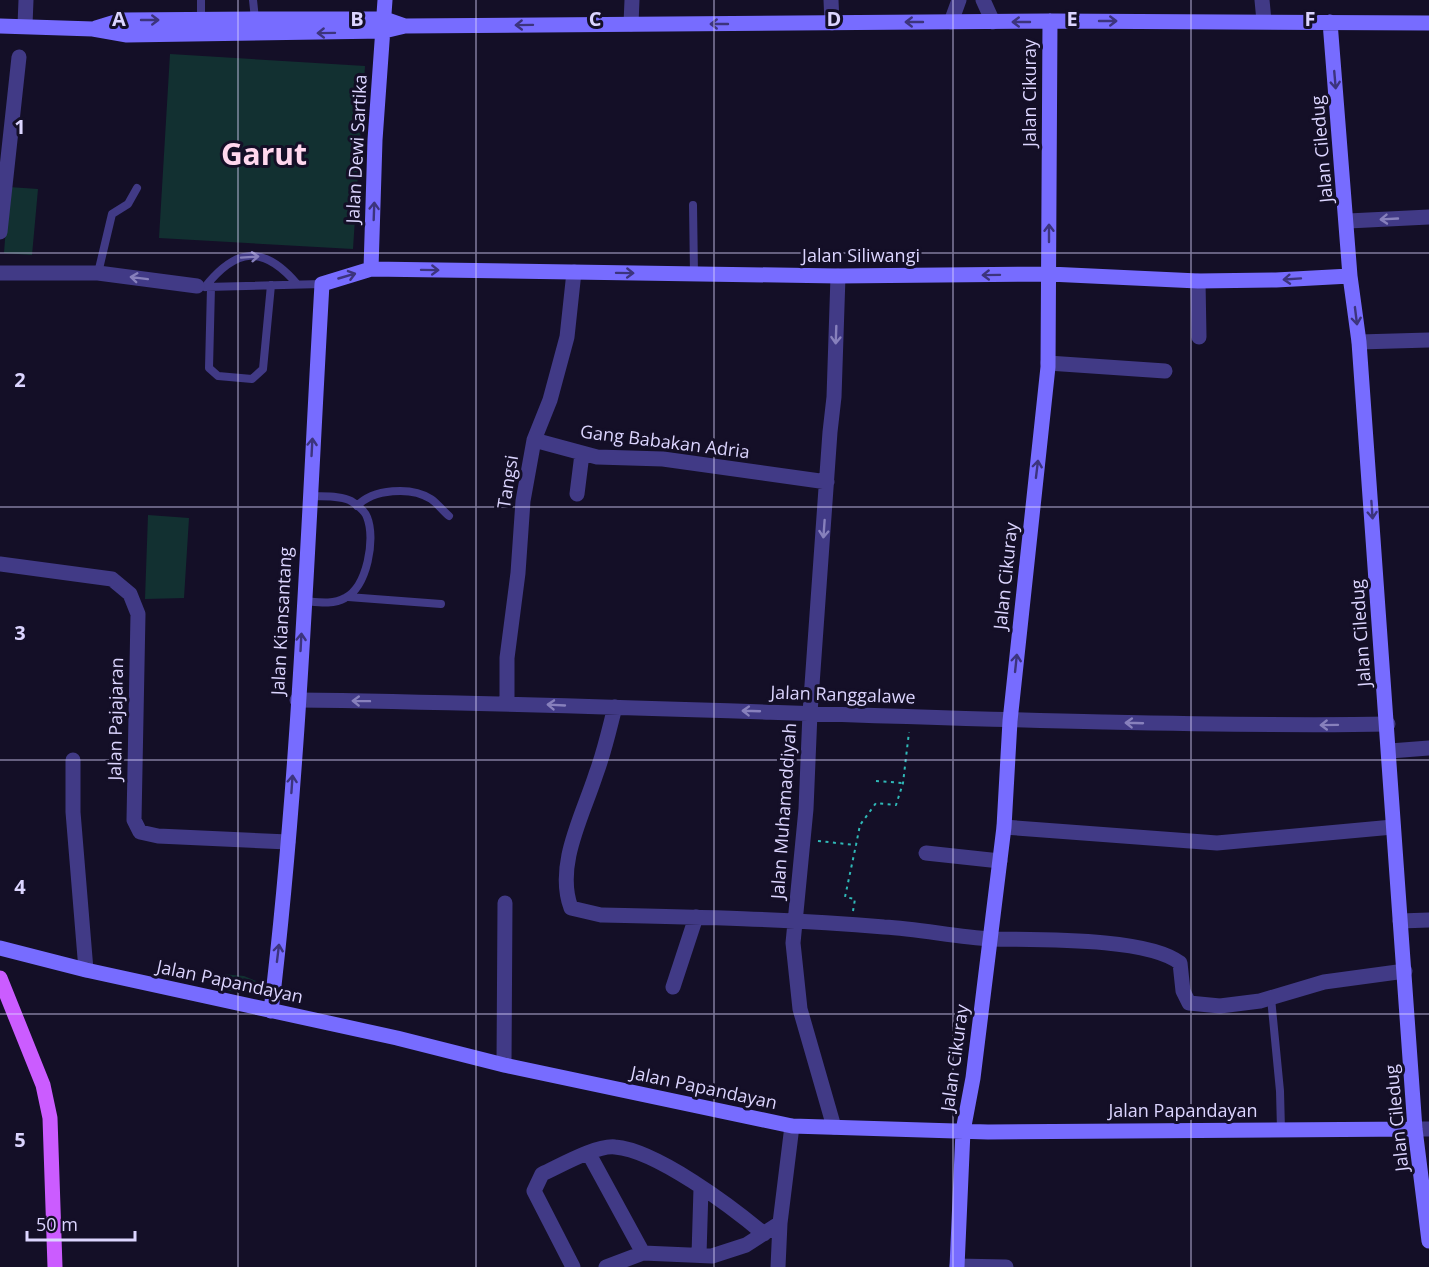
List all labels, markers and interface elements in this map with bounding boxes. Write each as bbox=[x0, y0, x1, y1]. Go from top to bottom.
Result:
text: A bbox=[112, 5, 126, 32]
text: B bbox=[350, 5, 364, 32]
text: C bbox=[589, 5, 602, 32]
text: D bbox=[827, 5, 841, 32]
text: E bbox=[1066, 5, 1078, 32]
text: F bbox=[1305, 5, 1315, 32]
one-way arrow bbox=[140, 14, 160, 26]
one-way arrow bbox=[1098, 15, 1118, 27]
one-way arrow bbox=[904, 16, 924, 28]
one-way arrow bbox=[1012, 16, 1032, 28]
one-way arrow bbox=[709, 18, 729, 29]
one-way arrow bbox=[514, 19, 534, 31]
one-way arrow bbox=[316, 27, 336, 38]
street label: Jalan Cikuray bbox=[1017, 38, 1041, 149]
one-way arrow bbox=[1330, 70, 1341, 90]
street label: Jalan Dewi Sartika bbox=[340, 74, 372, 226]
street label: Jalan Ciledug bbox=[1304, 94, 1338, 206]
text: 1 bbox=[14, 113, 26, 140]
district label: Garut bbox=[221, 133, 307, 174]
one-way arrow bbox=[368, 201, 379, 221]
one-way arrow bbox=[1379, 214, 1399, 225]
one-way arrow bbox=[1043, 223, 1055, 243]
street label: Jalan Siliwangi bbox=[800, 243, 920, 267]
one-way arrow bbox=[240, 251, 260, 262]
one-way arrow bbox=[419, 264, 439, 276]
one-way arrow bbox=[614, 267, 634, 279]
one-way arrow bbox=[981, 269, 1001, 280]
one-way arrow bbox=[337, 270, 356, 281]
one-way arrow bbox=[130, 273, 150, 284]
one-way arrow bbox=[1283, 274, 1303, 285]
one-way arrow bbox=[1350, 306, 1361, 326]
one-way arrow bbox=[831, 324, 842, 344]
text: 2 bbox=[14, 366, 26, 393]
street label: Gang Babakan Adria bbox=[579, 419, 751, 463]
one-way arrow bbox=[307, 438, 318, 458]
street label: Tangsi bbox=[491, 453, 523, 510]
one-way arrow bbox=[1031, 460, 1042, 480]
one-way arrow bbox=[1366, 500, 1377, 520]
one-way arrow bbox=[818, 519, 829, 539]
street label: Jalan Cikuray bbox=[987, 520, 1023, 633]
street label: Jalan Kiansantang bbox=[265, 546, 297, 698]
street label: Jalan Ciledug bbox=[1344, 578, 1376, 690]
text: 3 bbox=[14, 619, 26, 646]
one-way arrow bbox=[295, 632, 306, 652]
one-way arrow bbox=[1011, 654, 1022, 674]
street label: Jalan Pajajaran bbox=[102, 657, 128, 783]
street label: Jalan Ranggalawe bbox=[768, 679, 916, 709]
one-way arrow bbox=[352, 695, 372, 707]
one-way arrow bbox=[547, 699, 567, 710]
one-way arrow bbox=[742, 706, 762, 717]
one-way arrow bbox=[1125, 717, 1145, 728]
one-way arrow bbox=[1320, 720, 1340, 731]
street label: Jalan Muhamaddiyah bbox=[765, 722, 801, 902]
one-way arrow bbox=[287, 774, 298, 794]
text: 4 bbox=[14, 873, 26, 900]
one-way arrow bbox=[273, 944, 284, 963]
street label: Jalan Papandayan bbox=[153, 953, 306, 1008]
street label: Jalan Cikuray bbox=[934, 1002, 974, 1115]
street label: Jalan Papandayan bbox=[627, 1059, 780, 1114]
street label: Jalan Ciledug bbox=[1378, 1063, 1414, 1175]
street label: Jalan Papandayan bbox=[1106, 1098, 1258, 1122]
text: 5 bbox=[14, 1126, 26, 1153]
scale bar bbox=[27, 1204, 135, 1242]
text: 50 m bbox=[36, 1212, 78, 1236]

